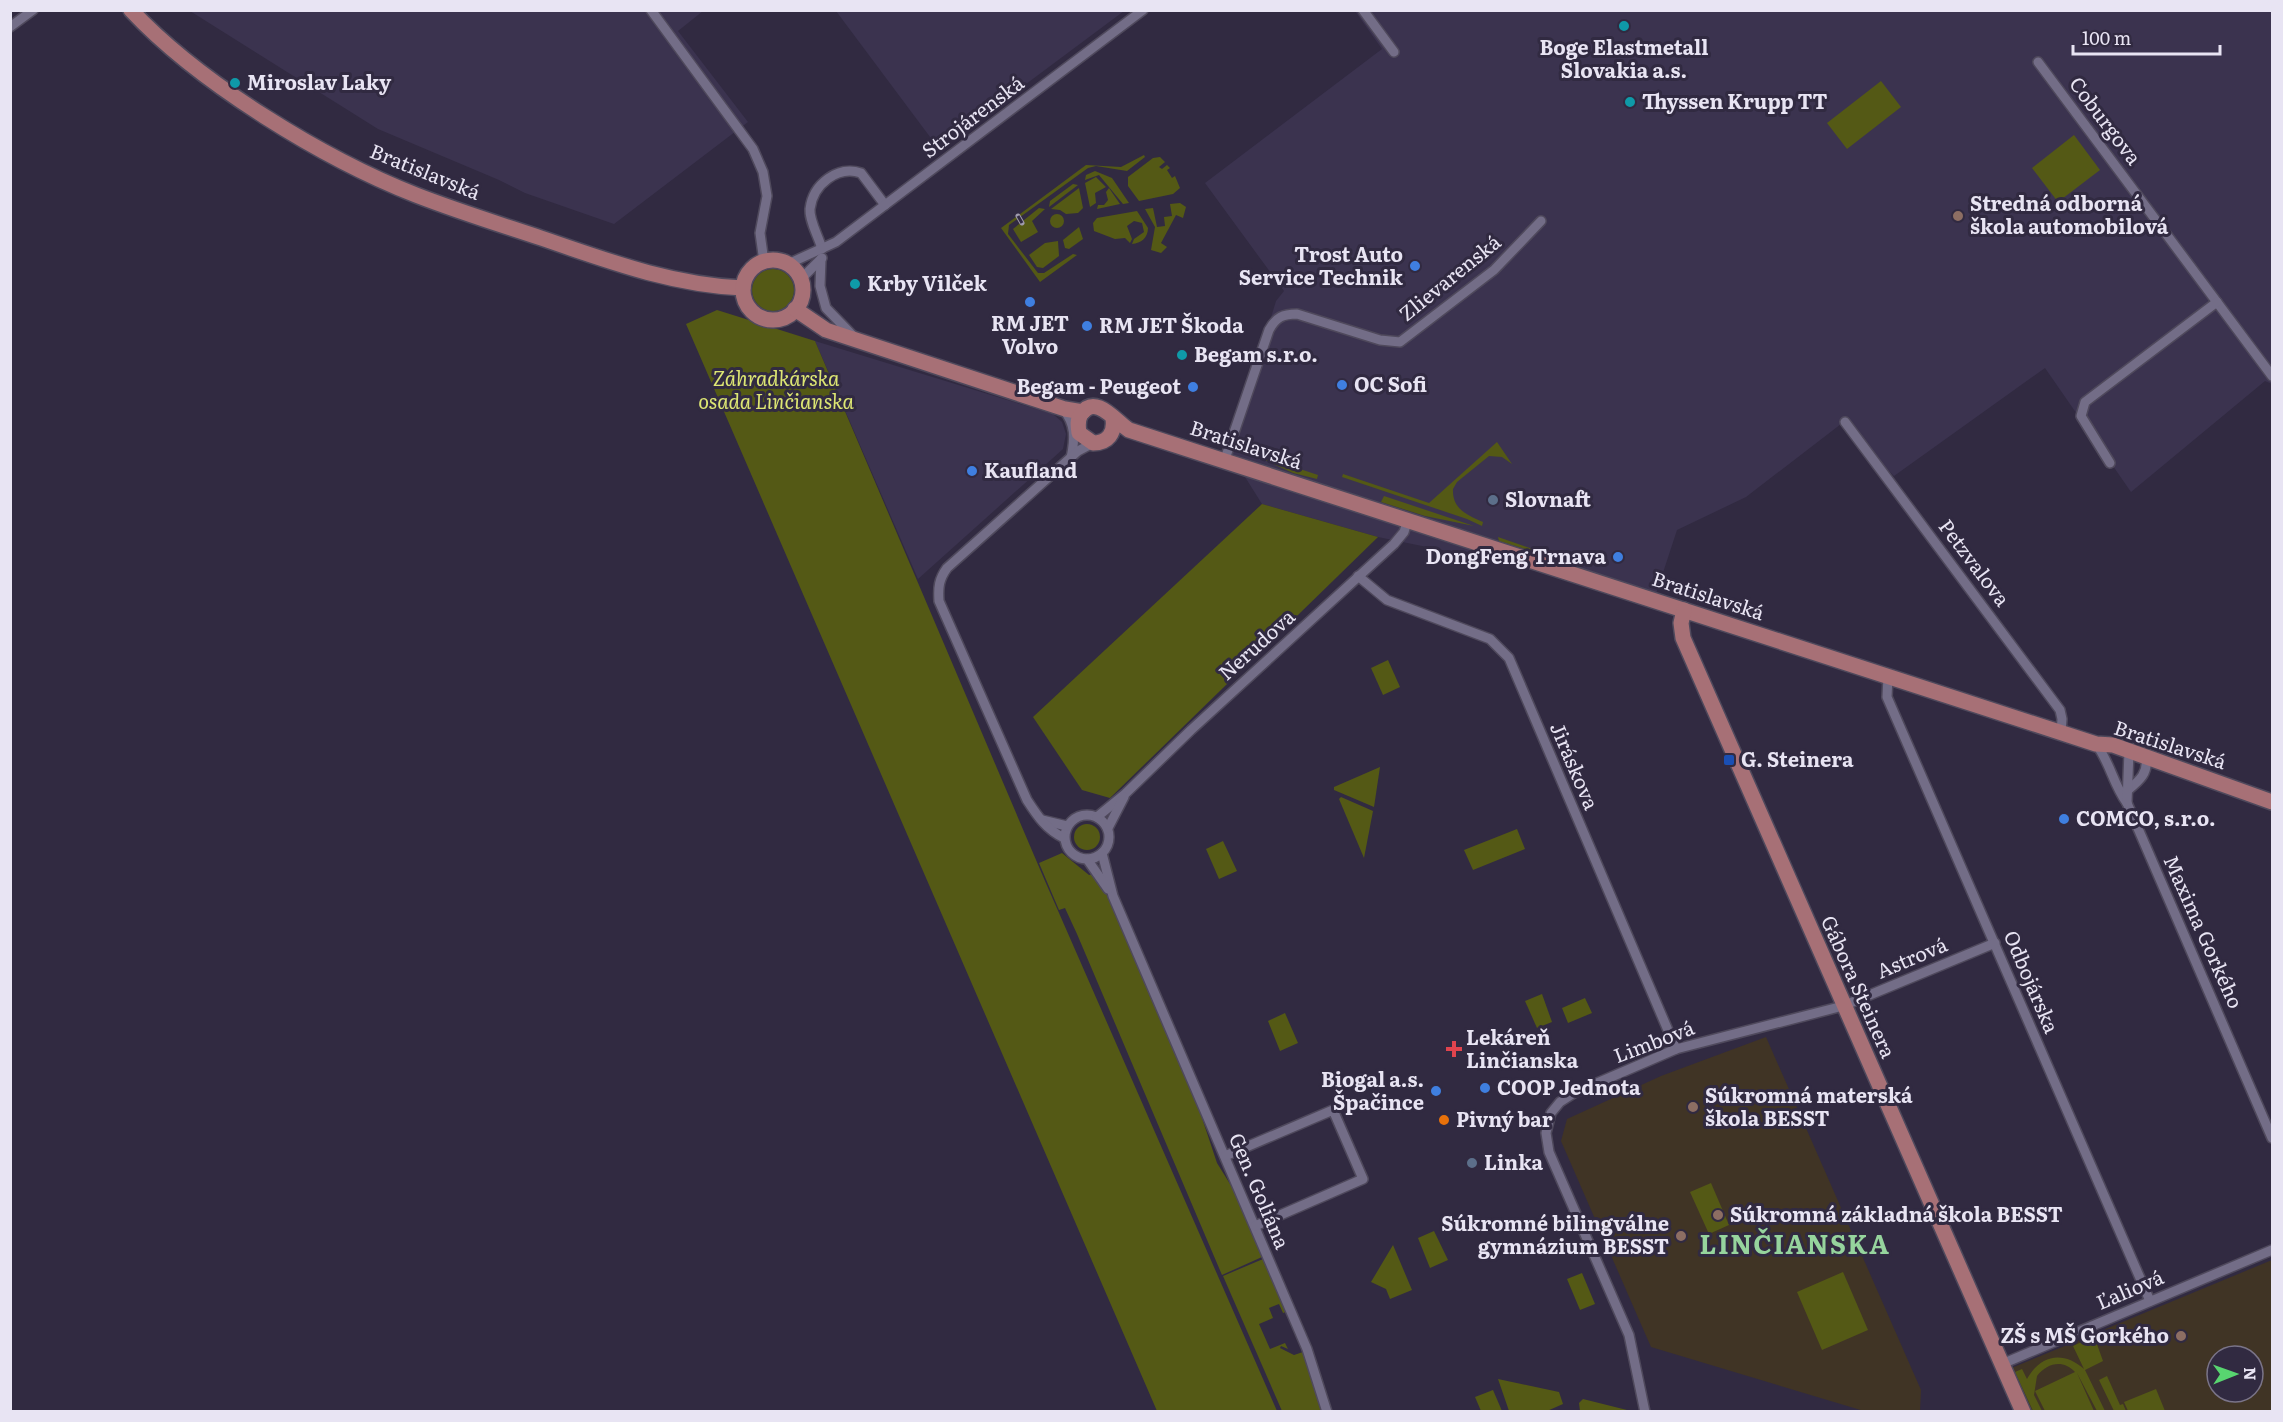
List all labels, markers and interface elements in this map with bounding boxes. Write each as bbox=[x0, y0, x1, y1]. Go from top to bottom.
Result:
scale bar bbox=[2073, 18, 2220, 56]
marker: Boge Elastmetall Slovakia a.s. bbox=[1617, 19, 1631, 33]
text: 100 m bbox=[2082, 24, 2131, 51]
place label: Boge Elastmetall Slovakia a.s. bbox=[1540, 31, 1709, 84]
place label: Miroslav Laky bbox=[247, 66, 392, 96]
street label: Strojárenská bbox=[914, 67, 1029, 164]
street label: Coburgova bbox=[2063, 69, 2150, 170]
marker: Miroslav Laky bbox=[228, 76, 242, 90]
place label: Thyssen Krupp TT bbox=[1642, 85, 1828, 115]
marker: Thyssen Krupp TT bbox=[1623, 95, 1637, 109]
street label: Bratislavská bbox=[366, 134, 486, 206]
place label: Stredná odborná škola automobilová bbox=[1970, 187, 2169, 240]
marker: Stredná odborná škola automobilová bbox=[1951, 209, 1965, 223]
street label: Zlievarenská bbox=[1391, 226, 1506, 327]
place label: Trost Auto Service Technik bbox=[1239, 238, 1404, 291]
marker: Trost Auto Service Technik bbox=[1408, 259, 1422, 273]
place label: Krby Vilček bbox=[867, 267, 988, 297]
marker: Krby Vilček bbox=[848, 277, 862, 291]
marker: RM JET Volvo bbox=[1023, 295, 1037, 309]
place label: RM JET Volvo bbox=[991, 307, 1069, 360]
place label: RM JET Škoda bbox=[1099, 309, 1244, 339]
marker: RM JET Škoda bbox=[1080, 319, 1094, 333]
place label: Begam s.r.o. bbox=[1194, 338, 1318, 368]
marker: Begam s.r.o. bbox=[1175, 348, 1189, 362]
park label: Záhradkárska osada Linčianska bbox=[698, 362, 854, 415]
place label: OC Sofi bbox=[1354, 368, 1427, 398]
place label: Begam - Peugeot bbox=[1016, 370, 1181, 400]
marker: OC Sofi bbox=[1335, 378, 1349, 392]
marker: Begam - Peugeot bbox=[1186, 380, 1200, 394]
street label: Bratislavská bbox=[1187, 411, 1307, 475]
place label: Kaufland bbox=[984, 454, 1077, 484]
marker: Kaufland bbox=[965, 464, 979, 478]
place label: Slovnaft bbox=[1505, 483, 1591, 513]
marker: Slovnaft bbox=[1486, 493, 1500, 507]
street label: Petzvalova bbox=[1933, 512, 2019, 612]
place label: DongFeng Trnava bbox=[1425, 540, 1606, 570]
marker: DongFeng Trnava bbox=[1611, 550, 1625, 564]
street label: Bratislavská bbox=[1649, 562, 1769, 626]
street label: Nerudova bbox=[1211, 601, 1301, 686]
street label: Bratislavská bbox=[2111, 711, 2231, 775]
street label: Jiráskova bbox=[1544, 717, 1608, 814]
place label: G. Steinera bbox=[1741, 743, 1854, 773]
marker: G. Steinera bbox=[1722, 753, 1736, 767]
place label: COMCO, s.r.o. bbox=[2076, 802, 2216, 832]
marker: COMCO, s.r.o. bbox=[2057, 812, 2071, 826]
street label: Maxima Gorkého bbox=[2158, 850, 2252, 1013]
street label: Gábora Steinera bbox=[1815, 910, 1905, 1063]
street label: Odbojárska bbox=[1998, 925, 2068, 1038]
street label: Astrová bbox=[1871, 928, 1951, 984]
street label: Limbová bbox=[1609, 1011, 1698, 1069]
place label: Lekáreň Linčianska bbox=[1466, 1021, 1579, 1074]
marker: Lekáreň Linčianska bbox=[1447, 1042, 1461, 1056]
place label: Biogal a.s. Špačince bbox=[1321, 1063, 1424, 1116]
place label: COOP Jednota bbox=[1497, 1071, 1641, 1101]
place label: Súkromná materská škola BESST bbox=[1705, 1079, 1913, 1132]
marker: COOP Jednota bbox=[1478, 1081, 1492, 1095]
marker: Biogal a.s. Špačince bbox=[1429, 1084, 1443, 1098]
marker: Súkromná materská škola BESST bbox=[1686, 1100, 1700, 1114]
place label: Pivný bar bbox=[1456, 1103, 1553, 1133]
marker: Pivný bar bbox=[1437, 1113, 1451, 1127]
street label: Gen. Goliána bbox=[1223, 1128, 1299, 1253]
place label: Linka bbox=[1484, 1146, 1544, 1176]
marker: Linka bbox=[1465, 1156, 1479, 1170]
place label: Súkromná základná škola BESST bbox=[1730, 1198, 2063, 1228]
place label: Súkromné bilingválne gymnázium BESST bbox=[1441, 1207, 1669, 1260]
marker: Súkromná základná škola BESST bbox=[1711, 1208, 1725, 1222]
district label: LINČIANSKA bbox=[1700, 1223, 1890, 1262]
marker: Súkromné bilingválne gymnázium BESST bbox=[1674, 1229, 1688, 1243]
street label: Ľaliová bbox=[2091, 1260, 2168, 1316]
place label: ZŠ s MŠ Gorkého bbox=[2000, 1319, 2169, 1349]
marker: ZŠ s MŠ Gorkého bbox=[2174, 1329, 2188, 1343]
north arrow bbox=[2205, 1344, 2265, 1404]
text: N bbox=[2239, 1367, 2263, 1381]

